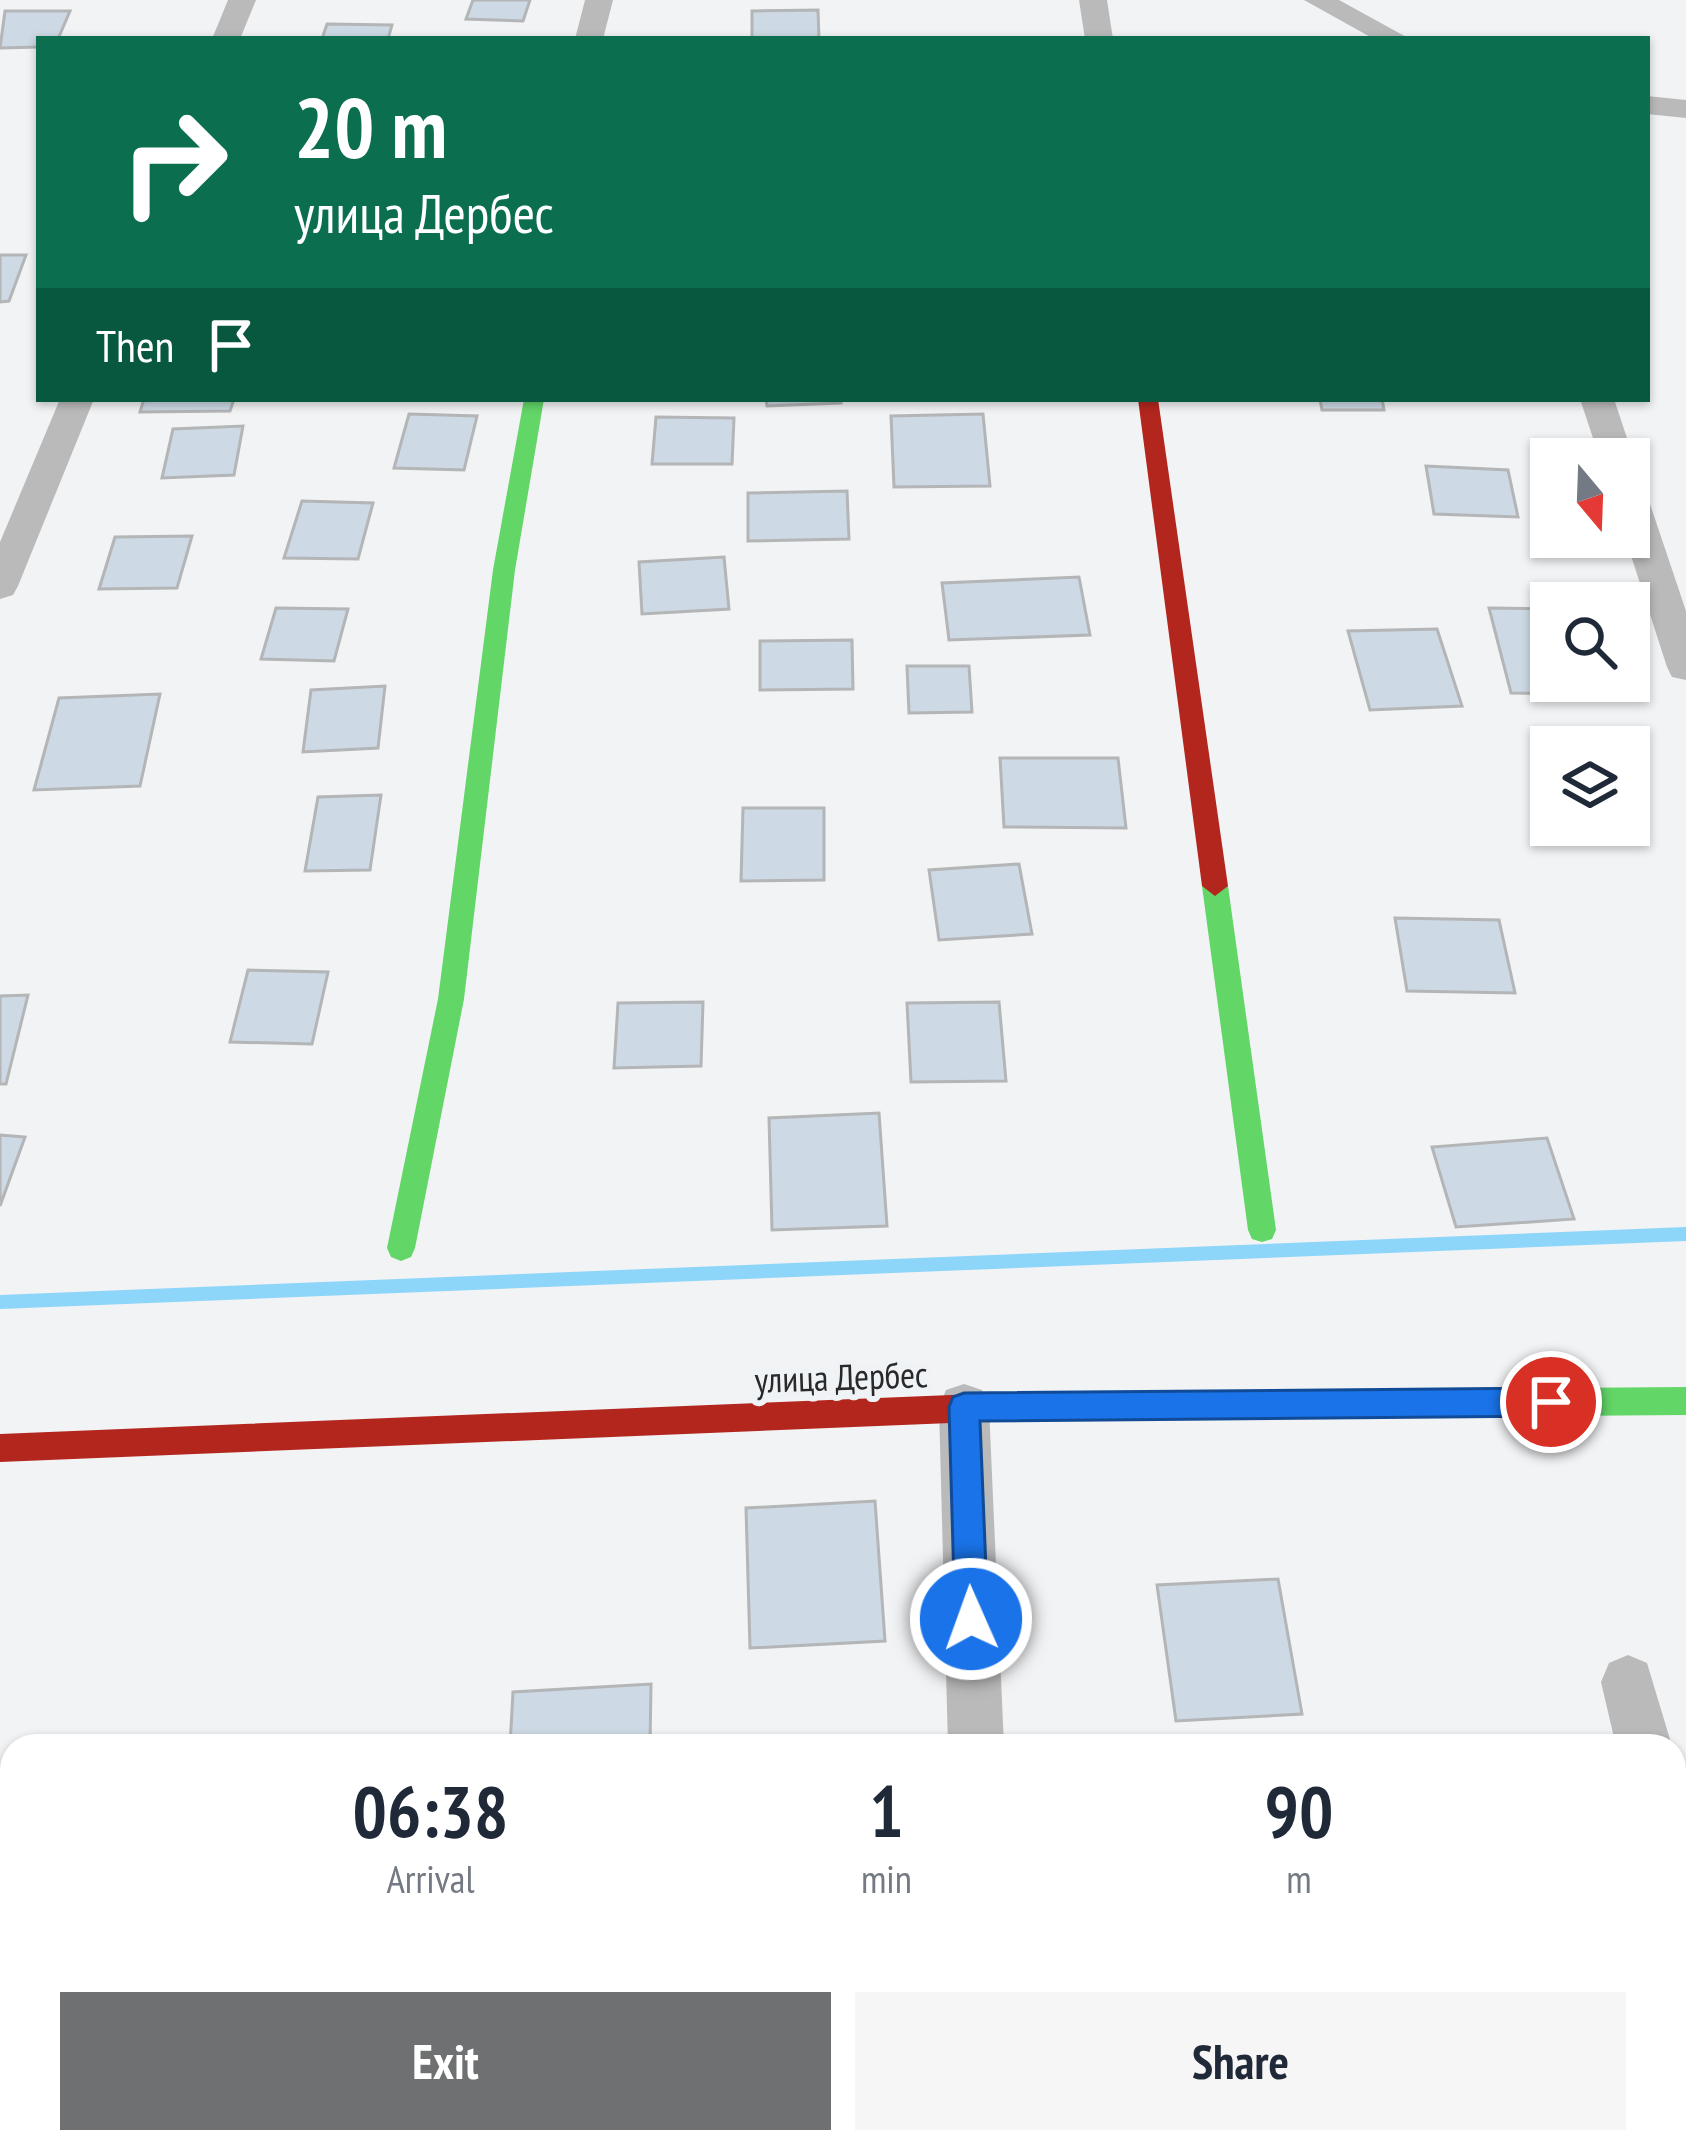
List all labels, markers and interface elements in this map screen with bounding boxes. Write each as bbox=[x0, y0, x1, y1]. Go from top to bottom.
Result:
text: 20 m bbox=[294, 72, 447, 181]
icon: right bbox=[96, 84, 252, 240]
text: улица Дербес bbox=[294, 178, 554, 248]
icon: arrive bbox=[198, 312, 264, 378]
text: Then bbox=[96, 316, 174, 374]
north arrow bbox=[1530, 438, 1650, 558]
map controls bbox=[1530, 438, 1650, 846]
button: search bbox=[1530, 582, 1650, 702]
button: layers bbox=[1530, 726, 1650, 846]
street label: улица Дербес bbox=[754, 1350, 929, 1403]
pin bbox=[1500, 1351, 1602, 1453]
icon: arrive bbox=[1518, 1369, 1584, 1435]
position arrow bbox=[908, 1556, 1034, 1682]
text: 06:38 bbox=[353, 1764, 508, 1857]
text: 1 bbox=[869, 1764, 904, 1857]
text: 90 bbox=[1265, 1764, 1333, 1857]
text: Arrival bbox=[386, 1853, 475, 1904]
text: min bbox=[861, 1853, 912, 1904]
text: m bbox=[1286, 1853, 1312, 1904]
button: Exit bbox=[60, 1992, 831, 2130]
button: Share bbox=[855, 1992, 1626, 2130]

